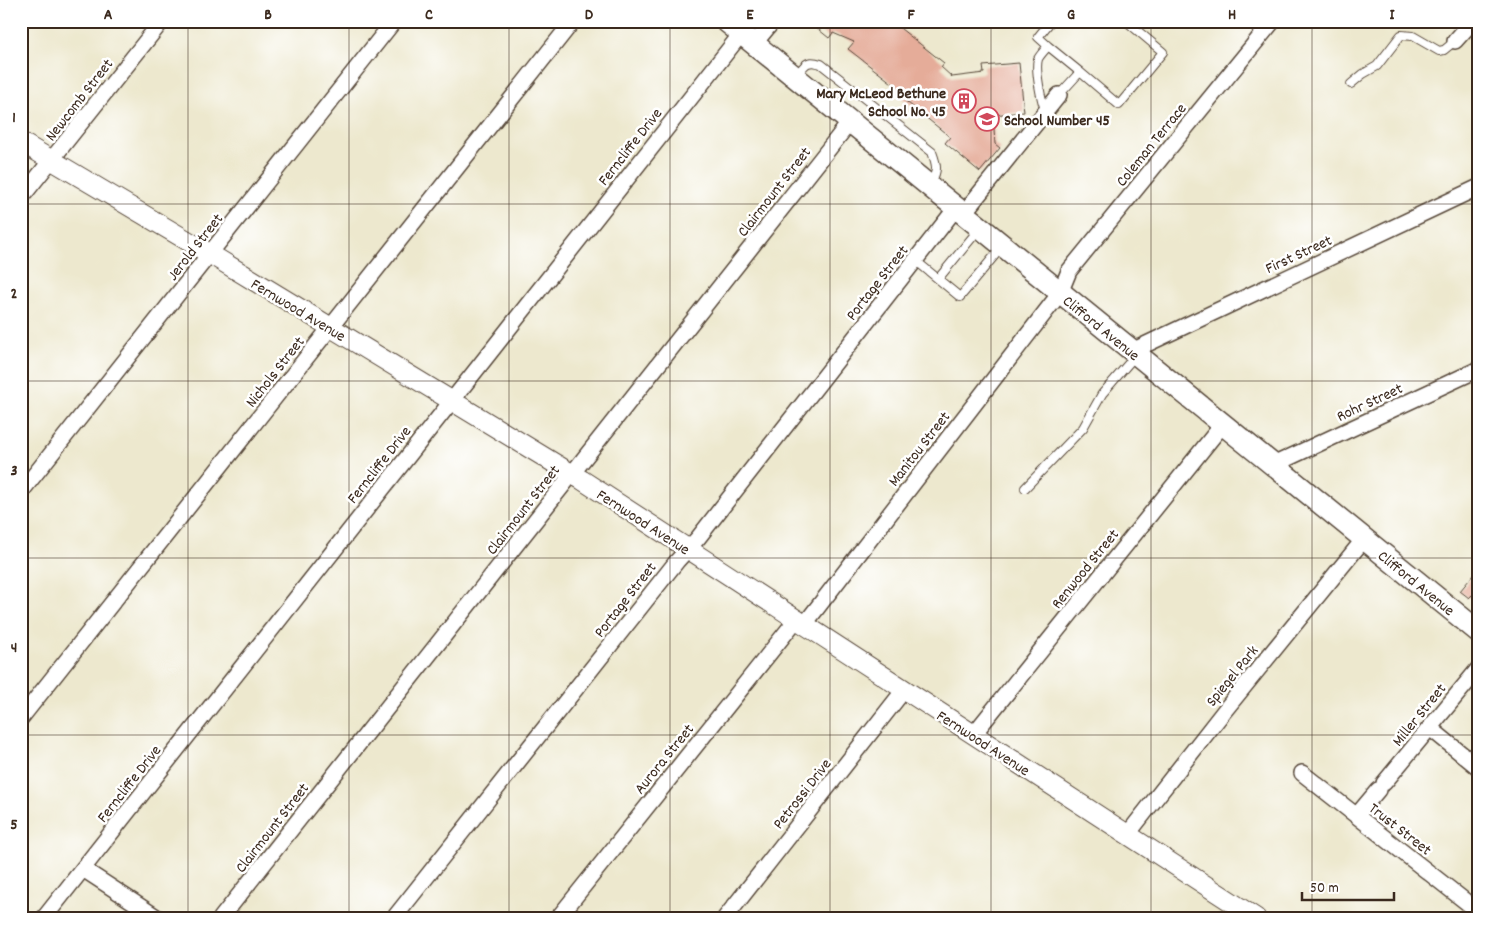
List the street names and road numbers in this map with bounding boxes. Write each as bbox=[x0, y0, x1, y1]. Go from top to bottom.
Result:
street label: Newcomb Street bbox=[40, 54, 120, 147]
street label: Coleman Terrace bbox=[1111, 99, 1193, 192]
street label: Ferncliffe Drive bbox=[593, 104, 669, 191]
street label: Clairmount Street bbox=[732, 142, 818, 243]
street label: Jerold Street bbox=[162, 209, 230, 286]
street label: First Street bbox=[1262, 230, 1336, 281]
street label: Portage Street bbox=[841, 241, 915, 326]
street label: Fernwood Avenue bbox=[246, 274, 349, 349]
street label: Clifford Avenue bbox=[1057, 291, 1144, 367]
street label: Nichols Street bbox=[241, 332, 311, 413]
street label: Rohr Street bbox=[1333, 378, 1407, 429]
street label: Manitou Street bbox=[883, 407, 957, 492]
street label: Ferncliffe Drive bbox=[342, 422, 418, 509]
street label: Clairmount Street bbox=[481, 460, 567, 561]
street label: Fernwood Avenue bbox=[592, 484, 694, 562]
street label: Renwood Street bbox=[1047, 525, 1125, 614]
street label: Clifford Avenue bbox=[1372, 546, 1459, 622]
street label: Portage Street bbox=[589, 558, 663, 643]
street label: Spiegel Park bbox=[1201, 641, 1265, 712]
street label: Miller Street bbox=[1387, 679, 1453, 752]
street label: Fernwood Avenue bbox=[932, 705, 1034, 783]
street label: Aurora Street bbox=[629, 719, 701, 800]
street label: Ferncliffe Drive bbox=[92, 741, 168, 828]
street label: Petrossi Drive bbox=[768, 754, 838, 835]
street label: Clairmount Street bbox=[230, 778, 316, 879]
street label: Trust Street bbox=[1363, 798, 1436, 862]

